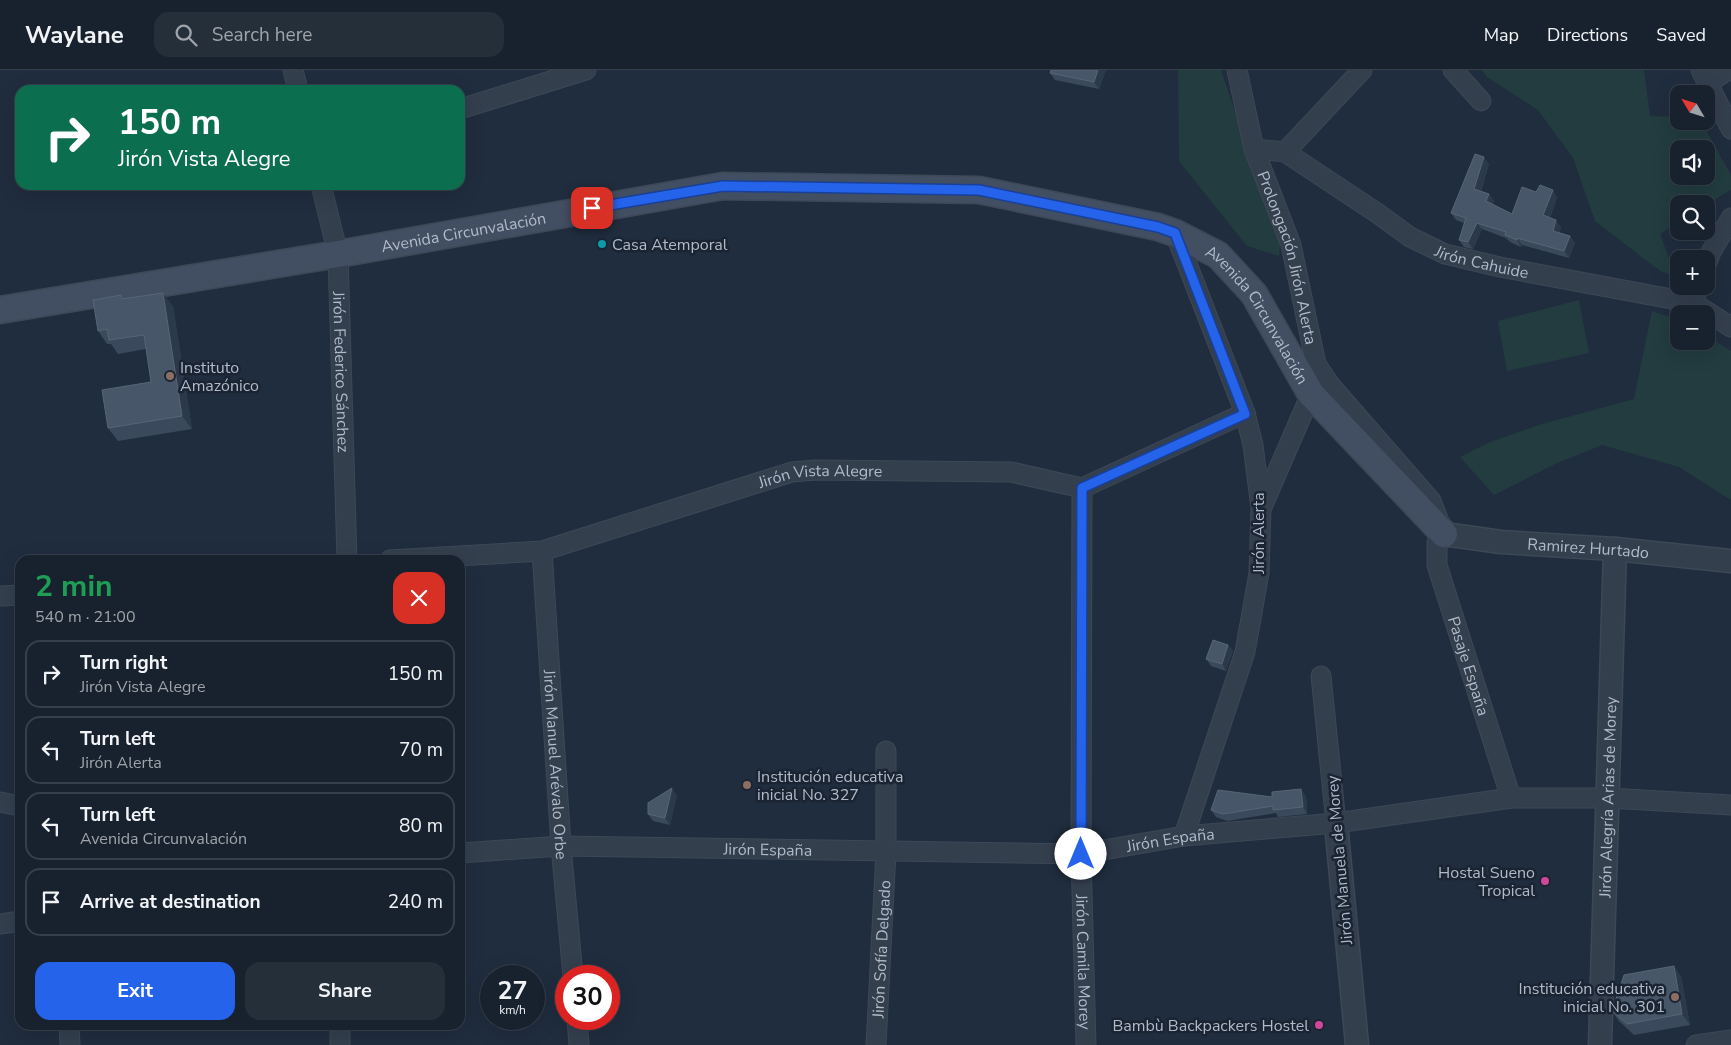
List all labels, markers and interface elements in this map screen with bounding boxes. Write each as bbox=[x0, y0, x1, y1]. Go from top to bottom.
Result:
search box bbox=[154, 12, 504, 57]
text: Waylane bbox=[25, 19, 124, 51]
icon: search bbox=[172, 21, 200, 49]
text: Search here bbox=[212, 22, 312, 48]
text: Map bbox=[1484, 23, 1519, 47]
text: Directions bbox=[1547, 23, 1628, 47]
text: Saved bbox=[1656, 23, 1706, 47]
north arrow bbox=[1670, 85, 1715, 130]
map controls bbox=[1670, 85, 1715, 350]
text: 150 m bbox=[118, 99, 221, 146]
icon: right bbox=[35, 105, 100, 170]
button: sound bbox=[1670, 140, 1715, 185]
text: Jirón Vista Alegre bbox=[118, 144, 291, 174]
street label: Prolongación Jirón Alerta bbox=[1251, 168, 1322, 347]
pin bbox=[571, 187, 613, 229]
icon: arrive bbox=[578, 194, 606, 222]
button: search bbox=[1670, 195, 1715, 240]
street label: Avenida Circunvalación bbox=[379, 207, 548, 258]
place label: Casa Atemporal bbox=[612, 234, 728, 256]
marker: Casa Atemporal bbox=[596, 238, 608, 250]
street label: Jirón Cahuide bbox=[1430, 240, 1530, 284]
street label: Avenida Circunvalación bbox=[1202, 241, 1313, 388]
button: + bbox=[1670, 250, 1715, 295]
street label: Jirón Federico Sánchez bbox=[327, 290, 354, 453]
button: − bbox=[1670, 305, 1715, 350]
place label: Instituto Amazónico bbox=[180, 357, 259, 397]
marker: Instituto Amazónico bbox=[164, 370, 176, 382]
street label: Jirón Vista Alegre bbox=[754, 460, 882, 494]
street label: Jirón Alerta bbox=[1248, 492, 1270, 575]
street label: Ramirez Hurtado bbox=[1527, 534, 1650, 564]
text: 2 min bbox=[35, 566, 113, 607]
button: close bbox=[393, 572, 445, 624]
text: 540 m · 21:00 bbox=[35, 606, 136, 628]
street label: Pasaje España bbox=[1442, 614, 1494, 719]
text: Turn right bbox=[80, 650, 167, 676]
icon: right bbox=[37, 660, 65, 688]
text: 150 m bbox=[388, 661, 443, 687]
street label: Jirón Manuel Arévalo Orbe bbox=[538, 668, 572, 861]
text: Jirón Vista Alegre bbox=[80, 676, 206, 698]
street label: Jirón Alegría Arias de Morey bbox=[1594, 695, 1623, 899]
text: Turn left bbox=[80, 726, 155, 752]
icon: left bbox=[37, 736, 65, 764]
text: 70 m bbox=[399, 737, 443, 763]
text: Jirón Alerta bbox=[80, 752, 162, 774]
place label: Institución educativa inicial No. 327 bbox=[757, 766, 903, 806]
street label: Jirón Manuela de Morey bbox=[1322, 774, 1358, 946]
marker: Institución educativa inicial No. 327 bbox=[741, 779, 753, 791]
text: Turn left bbox=[80, 802, 155, 828]
icon: left bbox=[37, 812, 65, 840]
text: 80 m bbox=[399, 813, 443, 839]
street label: Jirón España bbox=[1124, 823, 1216, 858]
position arrow bbox=[1054, 827, 1106, 879]
text: Avenida Circunvalación bbox=[80, 828, 247, 850]
street label: Jirón España bbox=[722, 838, 812, 862]
place label: Hostal Sueno Tropical bbox=[1438, 862, 1535, 902]
marker: Hostal Sueno Tropical bbox=[1539, 875, 1551, 887]
street label: Jirón Sofía Delgado bbox=[867, 880, 897, 1020]
icon: arrive bbox=[37, 888, 65, 916]
text: Arrive at destination bbox=[80, 889, 261, 915]
text: 240 m bbox=[388, 889, 443, 915]
street label: Jirón Camila Morey bbox=[1070, 893, 1096, 1031]
button: Exit bbox=[35, 962, 235, 1020]
button: Share bbox=[245, 962, 445, 1020]
speed limit sign: 30 bbox=[555, 965, 620, 1030]
text: 27 bbox=[497, 974, 528, 1008]
place label: Institución educativa inicial No. 301 bbox=[1519, 978, 1665, 1018]
marker: Institución educativa inicial No. 301 bbox=[1669, 991, 1681, 1003]
text: km/h bbox=[499, 1002, 526, 1018]
place label: Bambù Backpackers Hostel bbox=[1112, 1015, 1309, 1037]
marker: Bambù Backpackers Hostel bbox=[1313, 1019, 1325, 1031]

